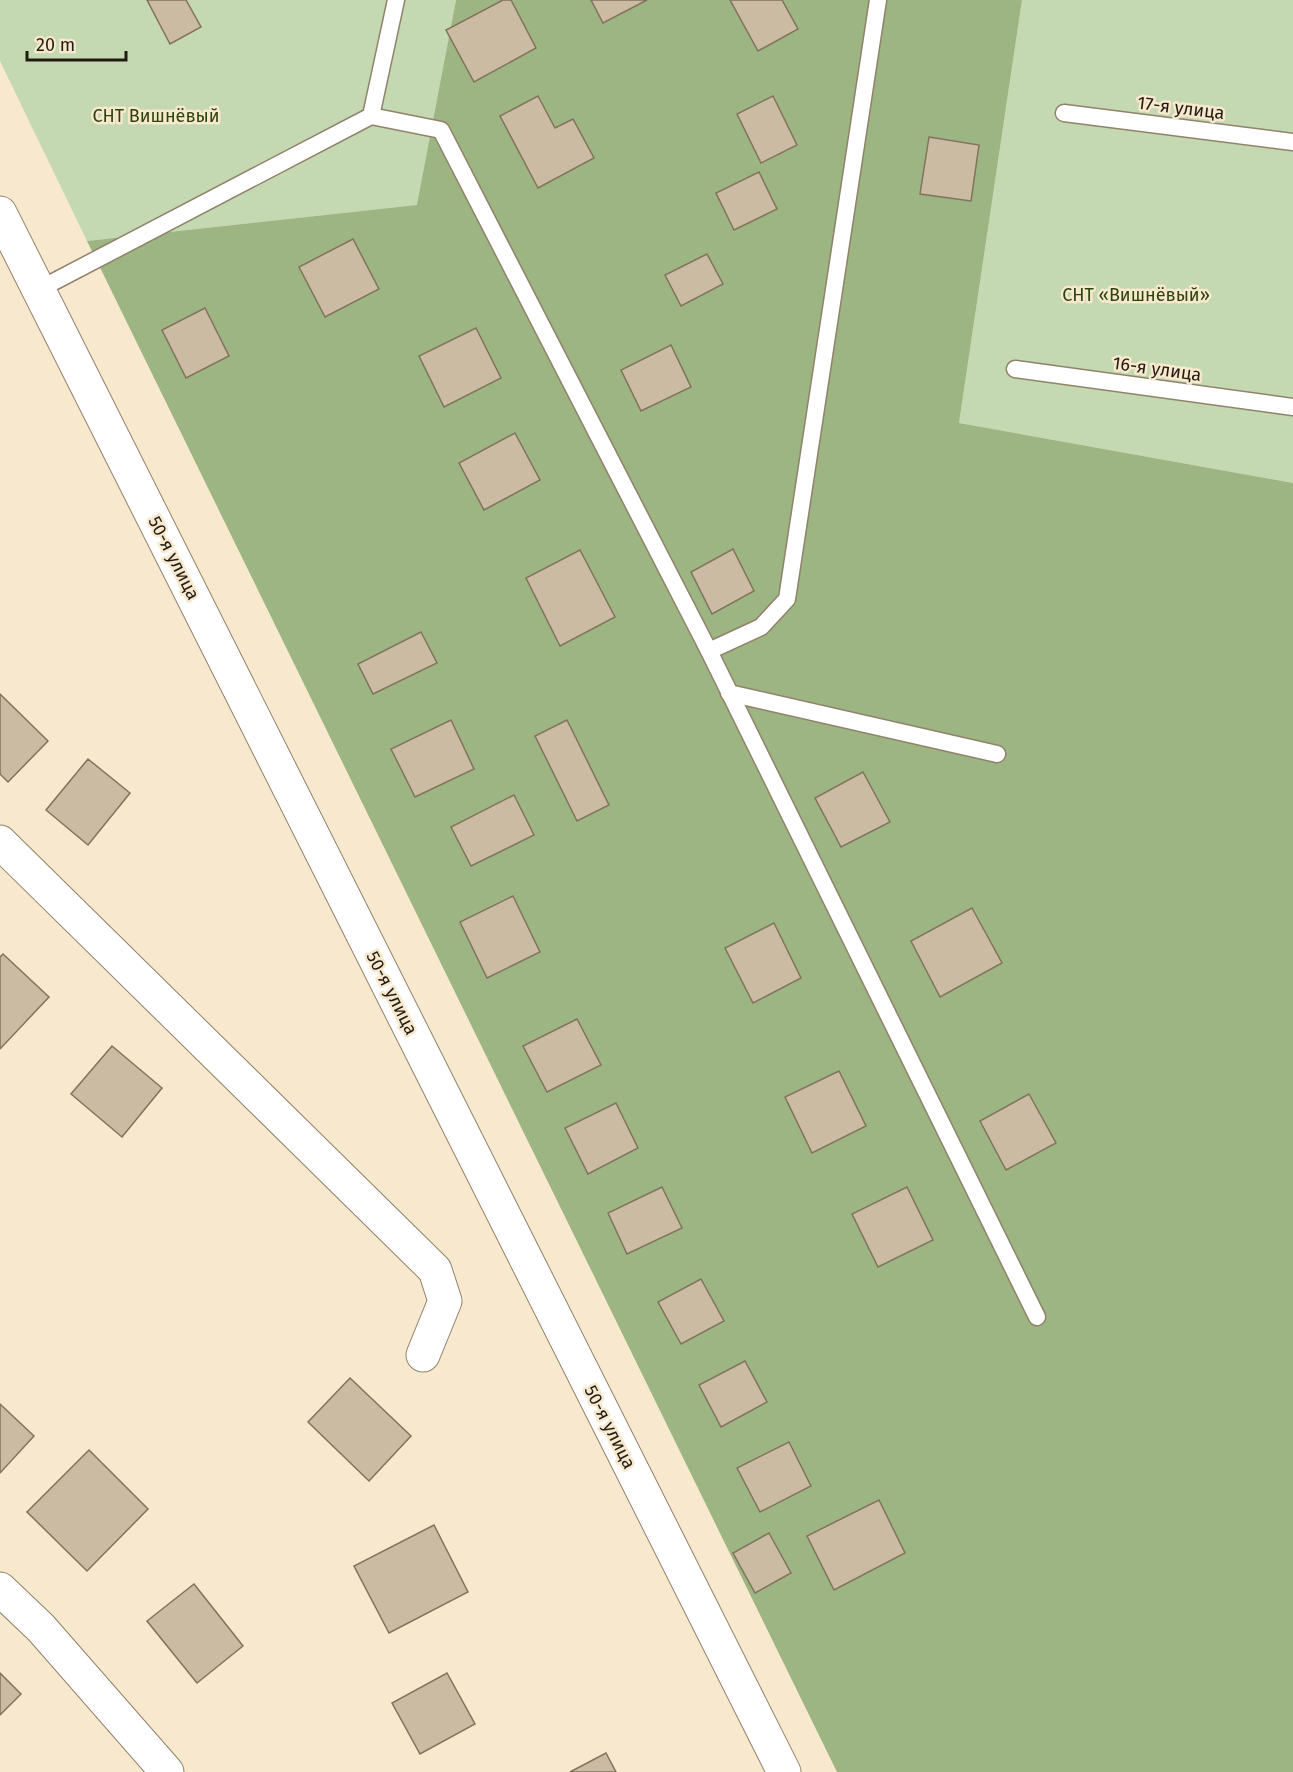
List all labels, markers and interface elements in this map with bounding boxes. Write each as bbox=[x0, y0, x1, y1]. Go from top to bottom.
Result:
scale bar bbox=[27, 24, 126, 62]
text: 20 m bbox=[36, 34, 75, 56]
street label: 17-я улица bbox=[1136, 92, 1226, 124]
park label: СНТ Вишнёвый bbox=[92, 105, 220, 127]
park label: СНТ «Вишнёвый» bbox=[1062, 284, 1210, 306]
street label: 16-я улица bbox=[1111, 352, 1203, 386]
street label: 50-я улица bbox=[144, 513, 204, 603]
street label: 50-я улица bbox=[362, 948, 422, 1038]
street label: 50-я улица bbox=[580, 1382, 640, 1472]

